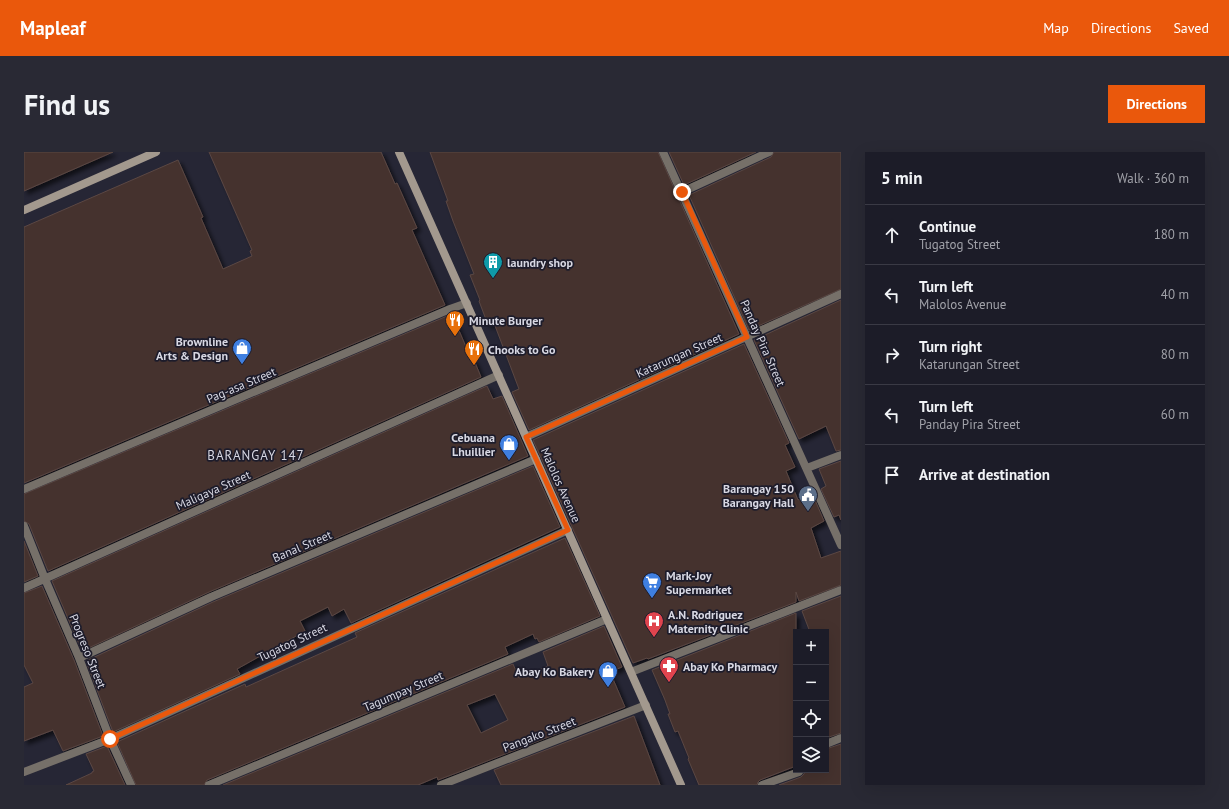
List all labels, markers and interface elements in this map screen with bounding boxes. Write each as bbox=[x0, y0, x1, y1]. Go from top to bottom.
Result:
text: Mapleaf bbox=[20, 16, 86, 40]
text: Map bbox=[1043, 19, 1069, 37]
text: Directions bbox=[1091, 19, 1151, 37]
text: Saved bbox=[1173, 19, 1209, 37]
button: Directions bbox=[1108, 85, 1205, 123]
text: Find us bbox=[24, 86, 110, 123]
text: 5 min bbox=[881, 167, 922, 189]
text: Walk · 360 m bbox=[1117, 170, 1189, 187]
route end bbox=[673, 183, 691, 201]
text: Continue bbox=[919, 217, 976, 236]
icon: ahead bbox=[881, 224, 903, 246]
text: 180 m bbox=[1154, 226, 1189, 243]
text: Tugatog Street bbox=[919, 236, 1000, 253]
building icon: laundry shop bbox=[482, 251, 504, 279]
place label: laundry shop bbox=[507, 255, 574, 270]
text: Turn left bbox=[919, 277, 973, 296]
icon: left bbox=[881, 284, 903, 306]
text: 40 m bbox=[1161, 286, 1189, 303]
text: Malolos Avenue bbox=[919, 296, 1006, 313]
street label: Panday Pira Street bbox=[737, 297, 789, 389]
restaurant icon: Minute Burger bbox=[444, 309, 466, 337]
place label: Minute Burger bbox=[469, 313, 543, 328]
street label: Katarungan Street bbox=[634, 329, 724, 381]
place label: Brownline Arts & Design bbox=[156, 334, 228, 363]
shop icon: Brownline Arts & Design bbox=[231, 337, 253, 365]
text: Turn right bbox=[919, 337, 982, 356]
restaurant icon: Chooks to Go bbox=[463, 338, 485, 366]
place label: Chooks to Go bbox=[488, 342, 556, 357]
icon: right bbox=[881, 344, 903, 366]
text: 80 m bbox=[1161, 346, 1189, 363]
text: Katarungan Street bbox=[919, 356, 1020, 373]
street label: Pag-asa Street bbox=[204, 364, 278, 406]
text: Turn left bbox=[919, 397, 973, 416]
icon: left bbox=[881, 404, 903, 426]
text: 60 m bbox=[1161, 406, 1189, 423]
text: Panday Pira Street bbox=[919, 416, 1020, 433]
place label: Cebuana Lhuillier bbox=[451, 430, 496, 459]
shop icon: Cebuana Lhuillier bbox=[498, 433, 520, 461]
street label: Malolos Avenue bbox=[538, 445, 584, 525]
district label: BARANGAY 147 bbox=[207, 447, 305, 464]
icon: arrive bbox=[881, 464, 903, 486]
text: Arrive at destination bbox=[919, 465, 1050, 484]
street label: Maligaya Street bbox=[173, 467, 253, 513]
place label: Barangay 150 Barangay Hall bbox=[723, 481, 794, 510]
public building icon: Barangay 150 Barangay Hall bbox=[797, 484, 819, 512]
street label: Banal Street bbox=[270, 527, 334, 565]
place label: Mark-Joy Supermarket bbox=[666, 568, 732, 597]
supermarket icon: Mark-Joy Supermarket bbox=[641, 571, 663, 599]
place label: A.N. Rodriguez Maternity Clinic bbox=[668, 607, 748, 636]
hospital icon: A.N. Rodriguez Maternity Clinic bbox=[643, 610, 665, 638]
street label: Progreso Street bbox=[66, 612, 110, 690]
street label: Tugatog Street bbox=[255, 619, 329, 665]
map controls bbox=[793, 629, 829, 773]
button: + bbox=[793, 629, 829, 665]
pharmacy icon: Abay Ko Pharmacy bbox=[658, 655, 680, 683]
place label: Abay Ko Pharmacy bbox=[683, 659, 778, 674]
shop icon: Abay Ko Bakery bbox=[597, 660, 619, 688]
place label: Abay Ko Bakery bbox=[515, 664, 594, 679]
button: − bbox=[793, 665, 829, 701]
street label: Tagumpay Street bbox=[361, 667, 445, 715]
button: locate bbox=[793, 701, 829, 737]
street label: Pangako Street bbox=[500, 713, 578, 755]
route start bbox=[101, 730, 119, 748]
button: layers bbox=[793, 737, 829, 773]

